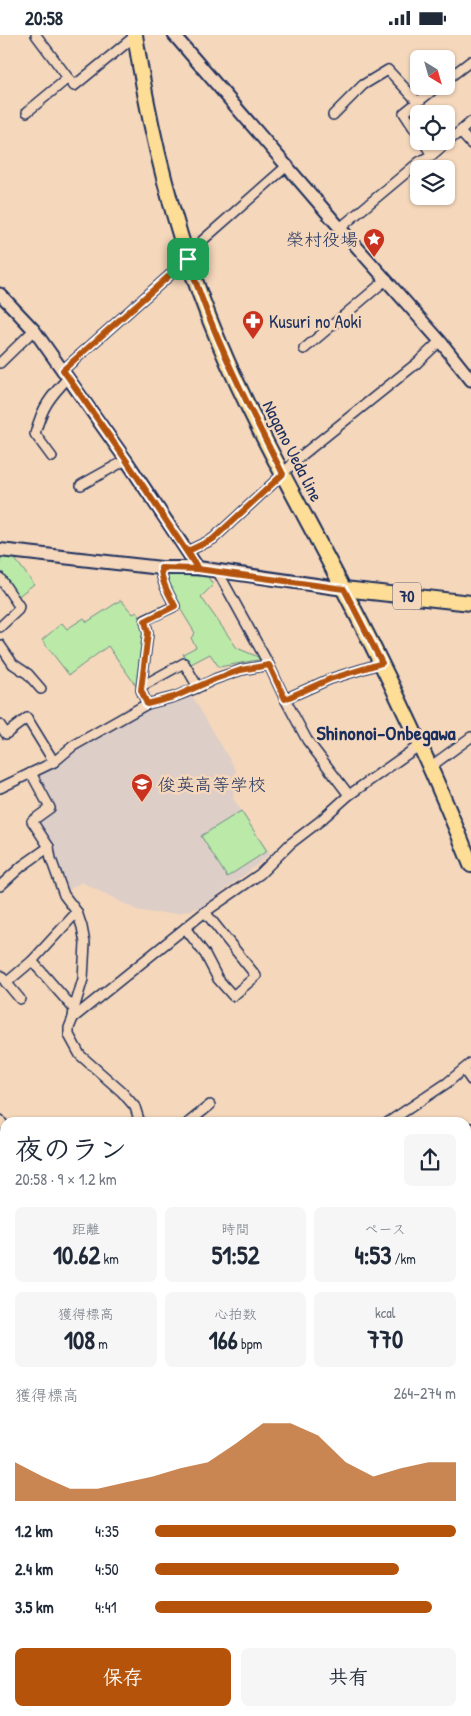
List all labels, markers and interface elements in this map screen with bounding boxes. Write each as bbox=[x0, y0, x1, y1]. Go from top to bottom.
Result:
text: 20:58 bbox=[25, 5, 63, 31]
north arrow bbox=[410, 50, 455, 95]
map controls bbox=[410, 50, 455, 205]
button: locate bbox=[410, 105, 455, 150]
button: layers bbox=[410, 160, 455, 205]
place label: 榮村役場 bbox=[286, 227, 358, 252]
place icon: 榮村役場 bbox=[362, 227, 386, 258]
pin bbox=[167, 238, 209, 280]
icon: arrive bbox=[174, 245, 202, 273]
pharmacy icon: Kusuri no Aoki bbox=[241, 309, 265, 340]
place label: Kusuri no Aoki bbox=[269, 309, 362, 334]
street label: Nagano Ueda line bbox=[257, 396, 329, 506]
road number: 70 bbox=[393, 583, 421, 609]
district label: Shinonoi-Onbegawa bbox=[316, 719, 456, 747]
school or university icon: 俊英高等学校 bbox=[130, 772, 154, 803]
place label: 俊英高等学校 bbox=[158, 772, 266, 797]
text: 夜のラン bbox=[15, 1130, 127, 1168]
button: share bbox=[404, 1134, 456, 1186]
text: 20:58 · 9 × 1.2 km bbox=[15, 1168, 117, 1190]
text: 距離 bbox=[72, 1219, 100, 1238]
text: 時間 bbox=[221, 1219, 249, 1238]
text: ペース bbox=[365, 1219, 406, 1238]
text: 10.62 bbox=[53, 1238, 100, 1272]
text: 51:52 bbox=[212, 1238, 259, 1272]
text: 4:53 bbox=[354, 1238, 391, 1272]
text: km bbox=[100, 1249, 119, 1268]
text: /km bbox=[391, 1249, 416, 1268]
text: kcal bbox=[375, 1303, 395, 1322]
text: 獲得標高 bbox=[58, 1304, 114, 1323]
text: 心拍数 bbox=[214, 1304, 256, 1323]
text: 770 bbox=[367, 1322, 403, 1356]
text: 108 bbox=[64, 1323, 95, 1357]
text: 166 bbox=[209, 1323, 238, 1357]
text: m bbox=[95, 1334, 108, 1353]
text: bpm bbox=[238, 1334, 262, 1353]
text: 264–274 m bbox=[393, 1382, 456, 1404]
text: 獲得標高 bbox=[15, 1384, 79, 1406]
text: 1.2 km bbox=[15, 1520, 53, 1542]
text: 4:35 bbox=[95, 1520, 119, 1542]
text: 2.4 km bbox=[15, 1558, 53, 1580]
text: 4:50 bbox=[95, 1558, 119, 1580]
text: 3.5 km bbox=[15, 1596, 54, 1618]
text: 4:41 bbox=[95, 1596, 117, 1618]
button: 保存 bbox=[15, 1648, 231, 1706]
button: 共有 bbox=[241, 1648, 456, 1706]

